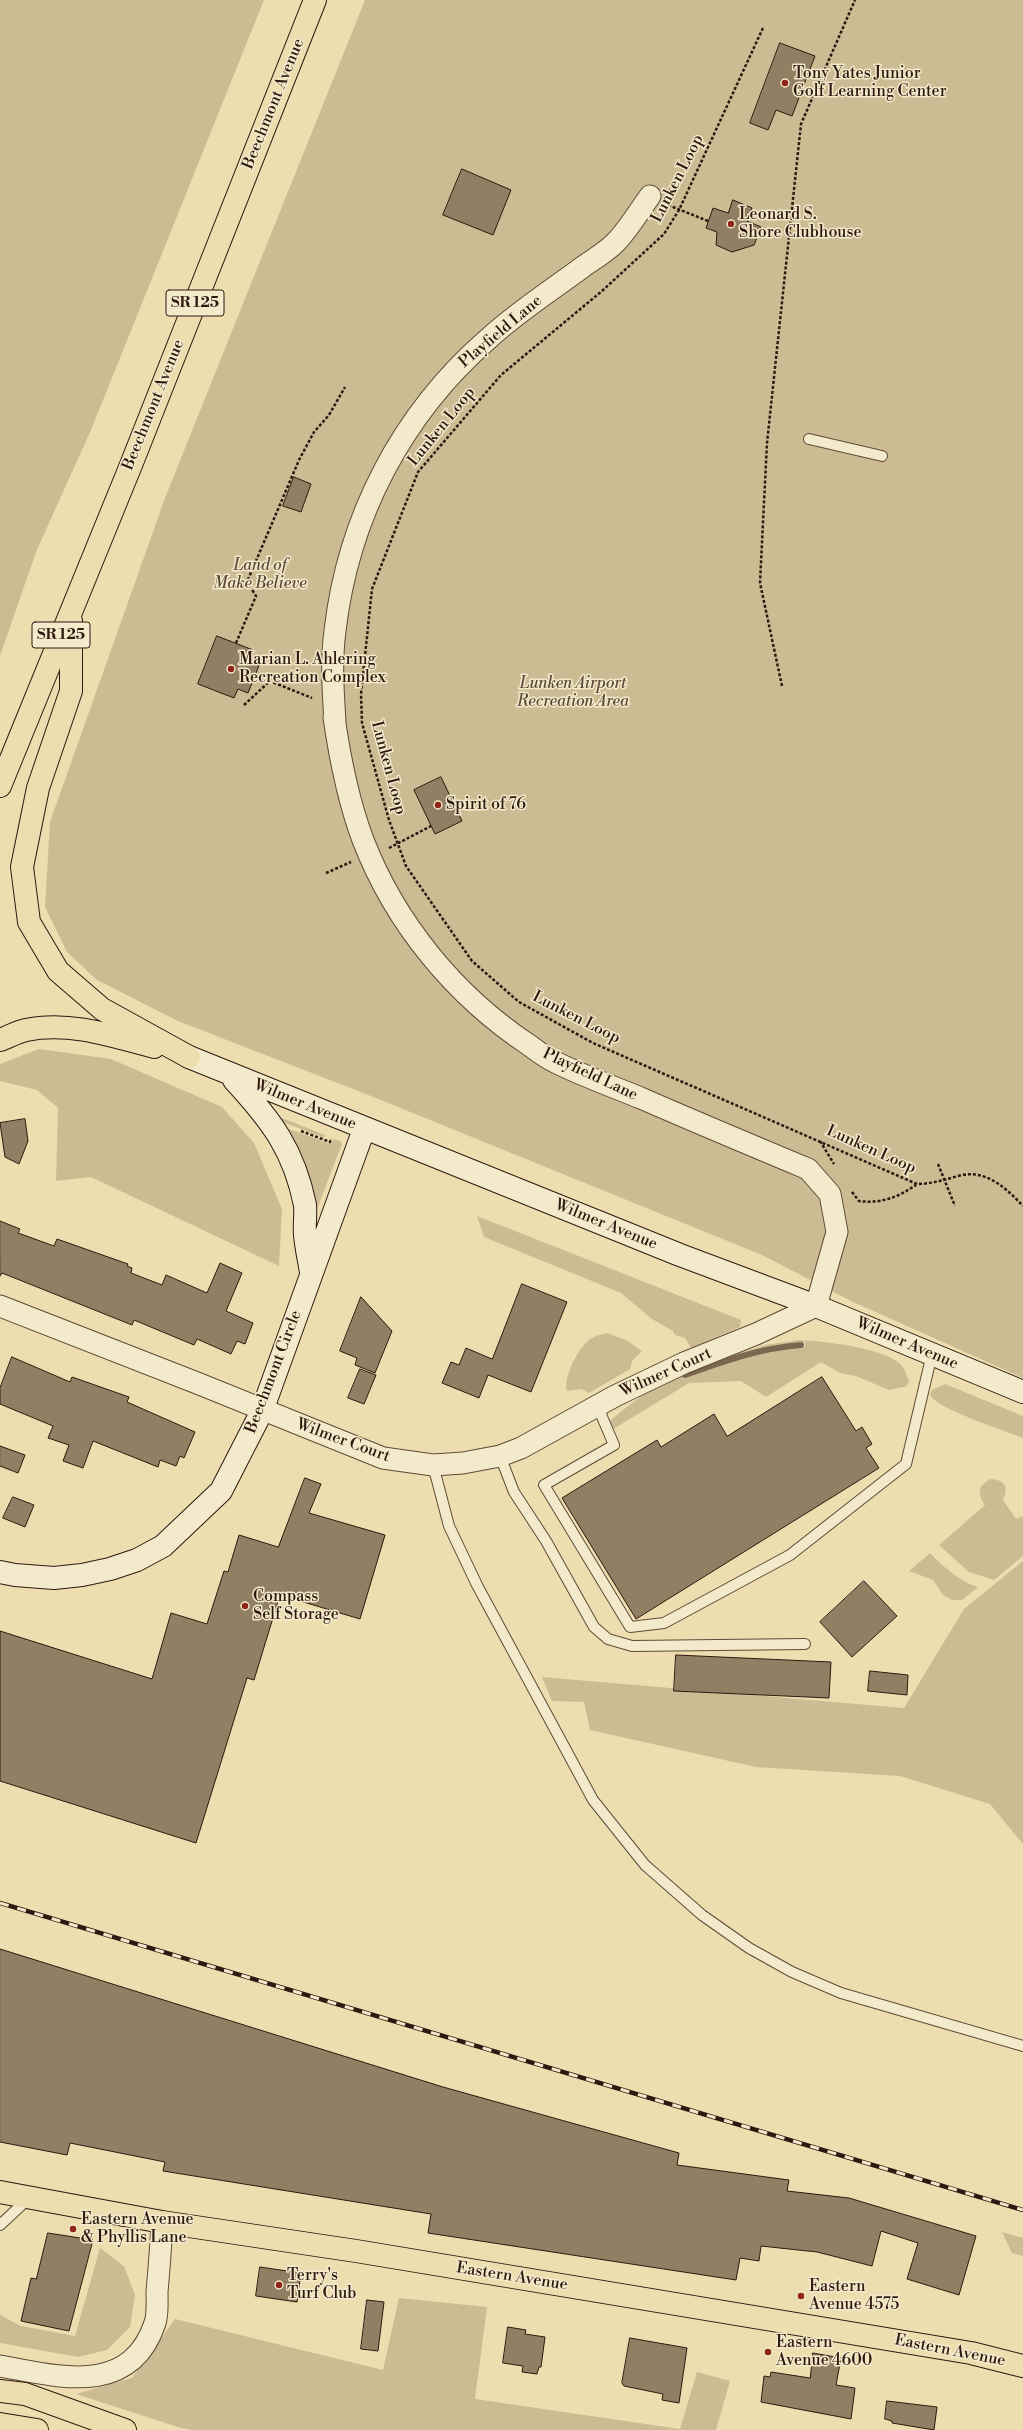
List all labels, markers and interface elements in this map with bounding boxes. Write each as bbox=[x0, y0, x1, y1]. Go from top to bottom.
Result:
street label: Beechmont Avenue bbox=[239, 36, 309, 172]
place label: Tony Yates Junior Golf Learning Center bbox=[793, 64, 947, 102]
marker: Tony Yates Junior Golf Learning Center bbox=[780, 78, 790, 88]
street label: Lunken Loop bbox=[648, 132, 708, 226]
place label: Leonard S. Shore Clubhouse bbox=[739, 205, 862, 243]
marker: Leonard S. Shore Clubhouse bbox=[726, 219, 736, 229]
road number: SR 125 bbox=[166, 290, 224, 316]
street label: Playfield Lane bbox=[455, 292, 547, 372]
street label: Beechmont Avenue bbox=[119, 337, 189, 473]
street label: Lunken Loop bbox=[404, 384, 480, 470]
park label: Land of Make Believe bbox=[213, 556, 307, 594]
road number: SR 125 bbox=[32, 622, 90, 648]
place label: Marian L. Ahlering Recreation Complex bbox=[239, 650, 386, 688]
marker: Marian L. Ahlering Recreation Complex bbox=[226, 664, 236, 674]
park label: Lunken Airport Recreation Area bbox=[517, 674, 629, 712]
street label: Lunken Loop bbox=[366, 719, 410, 817]
place label: Spirit of 76 bbox=[446, 795, 526, 815]
marker: Spirit of 76 bbox=[433, 800, 443, 810]
street label: Lunken Loop bbox=[529, 988, 623, 1048]
street label: Playfield Lane bbox=[539, 1045, 641, 1105]
street label: Wilmer Avenue bbox=[251, 1076, 359, 1134]
street label: Lunken Loop bbox=[823, 1122, 919, 1178]
street label: Wilmer Avenue bbox=[552, 1196, 660, 1254]
street label: Beechmont Circle bbox=[242, 1308, 306, 1436]
street label: Wilmer Avenue bbox=[853, 1314, 961, 1374]
street label: Wilmer Court bbox=[617, 1344, 715, 1402]
street label: Wilmer Court bbox=[293, 1415, 393, 1467]
place label: Compass Self Storage bbox=[253, 1587, 339, 1625]
marker: Compass Self Storage bbox=[240, 1601, 250, 1611]
place label: Eastern Avenue & Phyllis Lane bbox=[81, 2210, 194, 2248]
marker: Eastern Avenue & Phyllis Lane bbox=[68, 2224, 78, 2234]
street label: Eastern Avenue bbox=[455, 2259, 569, 2295]
place label: Terry's Turf Club bbox=[287, 2266, 356, 2304]
place label: Eastern Avenue 4575 bbox=[809, 2277, 899, 2315]
marker: Terry's Turf Club bbox=[274, 2280, 284, 2290]
marker: Eastern Avenue 4575 bbox=[796, 2291, 806, 2301]
street label: Eastern Avenue bbox=[893, 2331, 1007, 2371]
place label: Eastern Avenue 4600 bbox=[776, 2333, 872, 2371]
marker: Eastern Avenue 4600 bbox=[763, 2347, 773, 2357]

